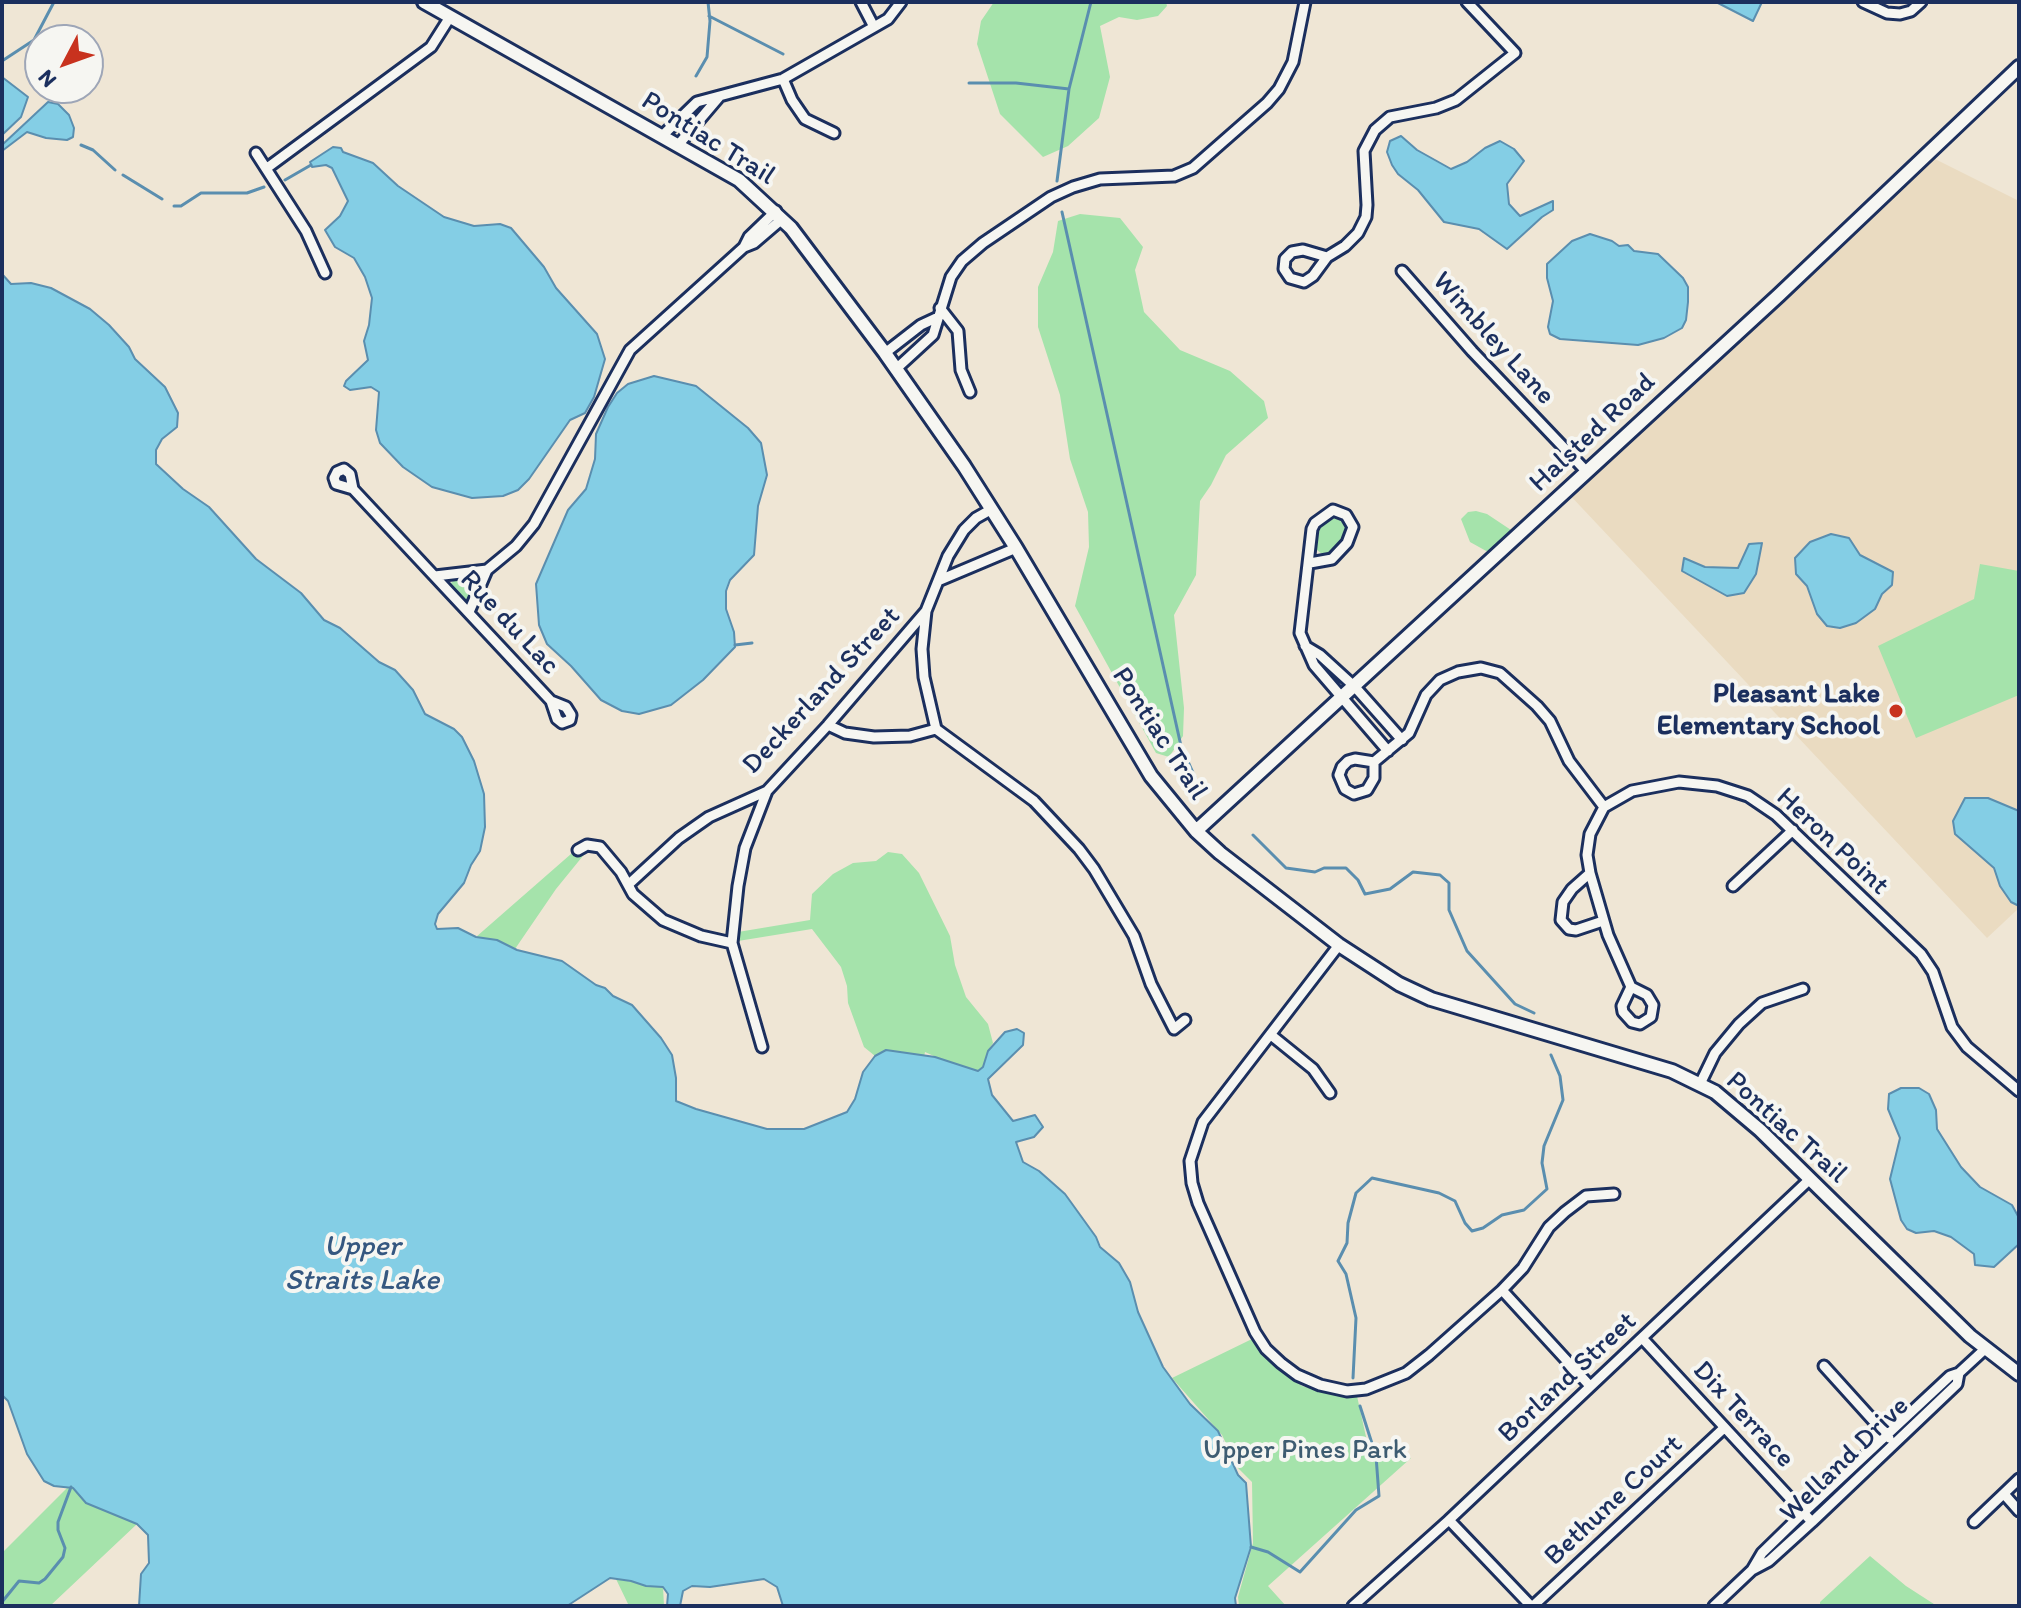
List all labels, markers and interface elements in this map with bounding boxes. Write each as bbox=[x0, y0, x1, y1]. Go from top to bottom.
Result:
north arrow bbox=[24, 24, 104, 104]
text: N bbox=[32, 64, 62, 93]
street label: Pontiac Trail bbox=[635, 85, 781, 193]
street label: Wimbley Lane bbox=[1424, 265, 1562, 413]
street label: Halsted Road bbox=[1523, 366, 1663, 500]
street label: Rue du Lac bbox=[452, 564, 566, 682]
street label: Deckerland Street bbox=[736, 600, 908, 782]
street label: Pontiac Trail bbox=[1104, 661, 1214, 807]
place label: Pleasant Lake Elementary School bbox=[1657, 678, 1880, 744]
marker: Pleasant Lake Elementary School bbox=[1887, 702, 1905, 720]
street label: Heron Point bbox=[1769, 781, 1895, 903]
street label: Pontiac Trail bbox=[1719, 1065, 1853, 1191]
water label: Upper Straits Lake bbox=[285, 1229, 439, 1300]
street label: Borland Street bbox=[1492, 1305, 1644, 1451]
street label: Dix Terrace bbox=[1685, 1354, 1801, 1476]
street label: Welland Drive bbox=[1773, 1390, 1917, 1530]
street label: Bethune Court bbox=[1538, 1429, 1690, 1573]
park label: Upper Pines Park bbox=[1203, 1434, 1407, 1468]

